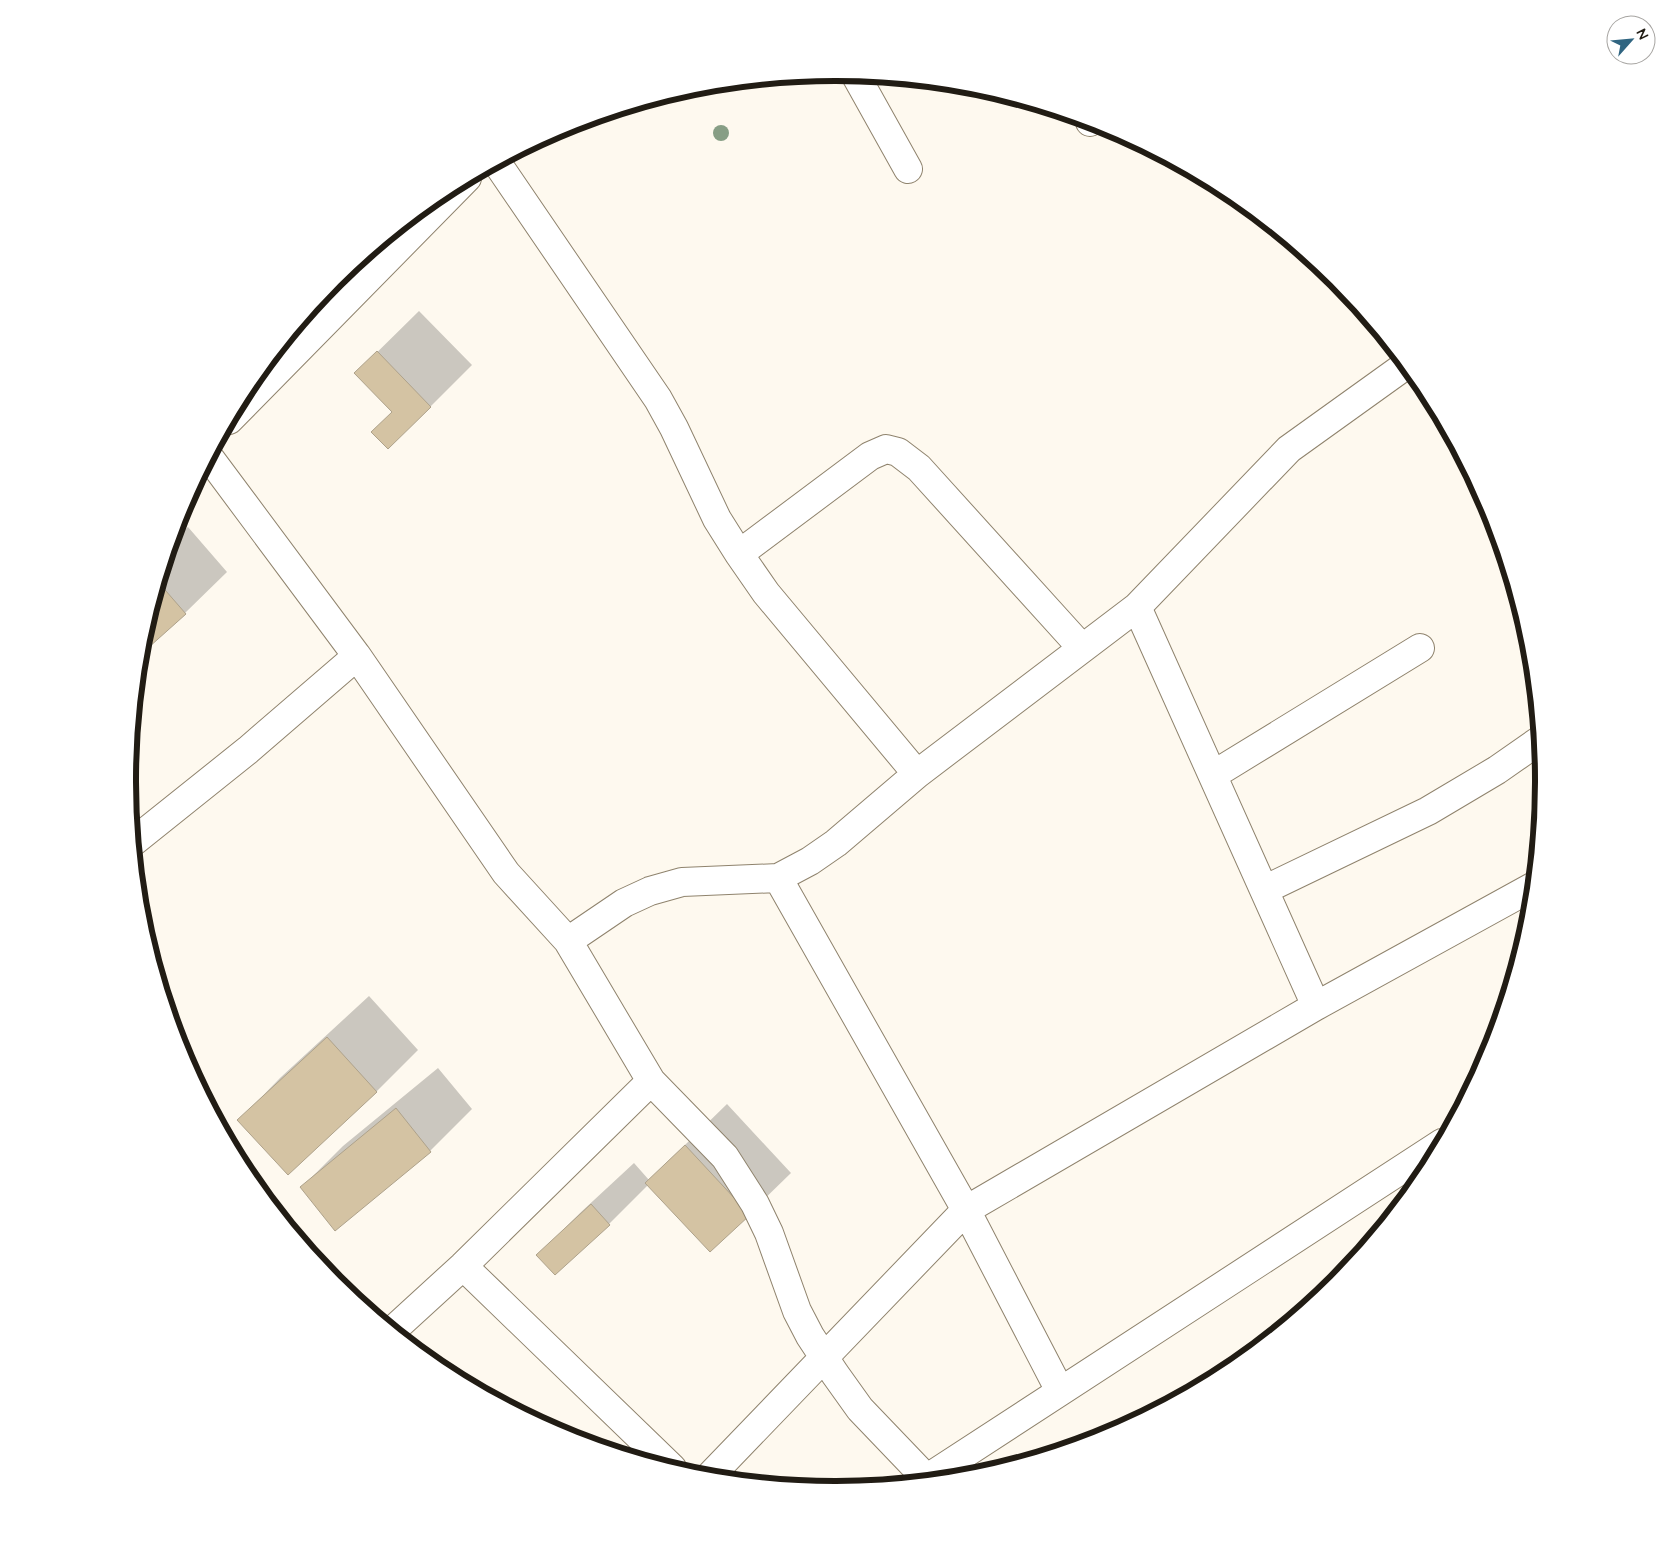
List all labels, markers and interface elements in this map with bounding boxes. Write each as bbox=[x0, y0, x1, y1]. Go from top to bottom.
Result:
north arrow bbox=[1606, 15, 1656, 65]
text: N bbox=[1632, 25, 1653, 43]

